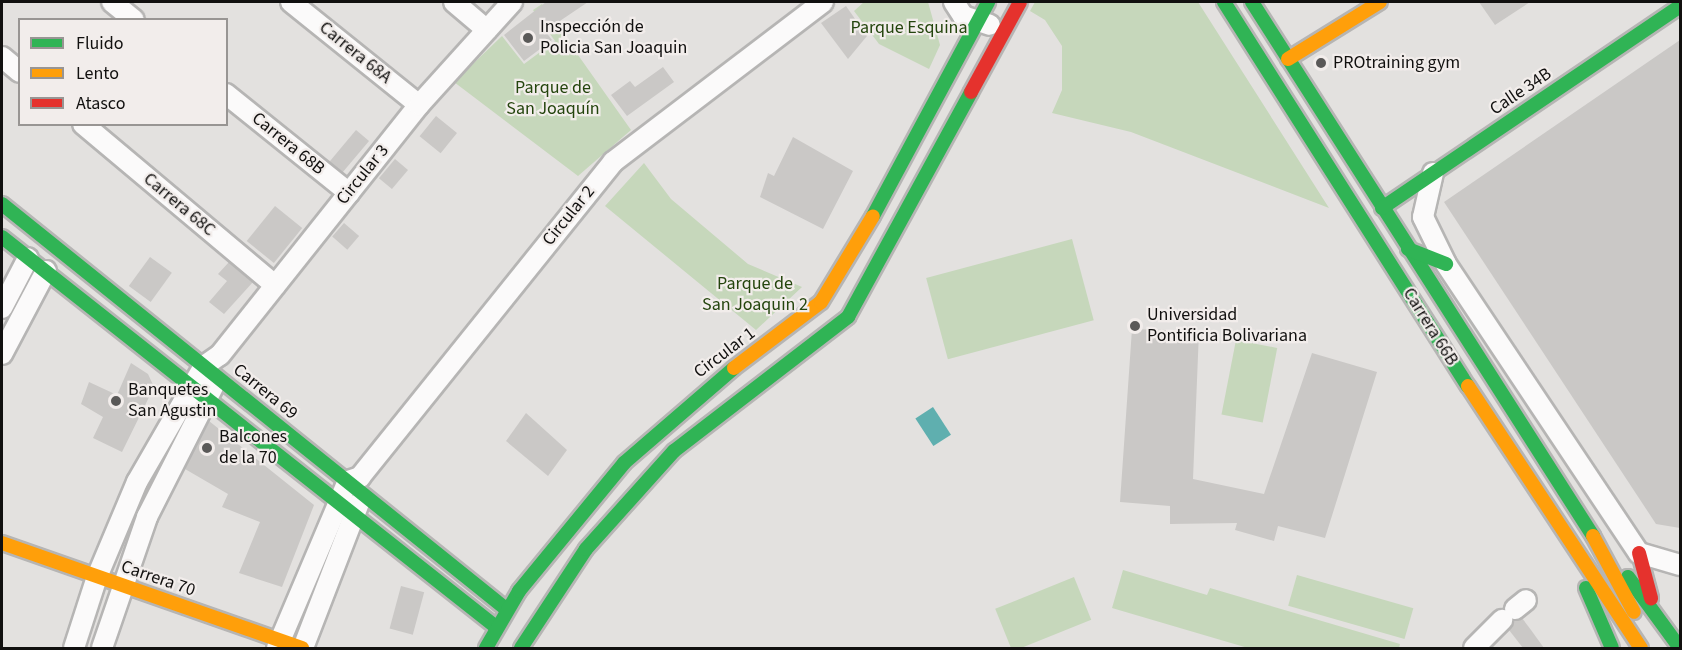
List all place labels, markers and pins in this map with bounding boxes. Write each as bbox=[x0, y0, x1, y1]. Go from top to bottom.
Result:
place label: Inspección de Policia San Joaquin bbox=[540, 17, 687, 60]
marker: Inspección de Policia San Joaquin bbox=[521, 31, 535, 45]
place label: PROtraining gym bbox=[1333, 52, 1460, 74]
marker: PROtraining gym bbox=[1314, 56, 1328, 70]
place label: Universidad Pontificia Bolivariana bbox=[1147, 305, 1307, 348]
marker: Universidad Pontificia Bolivariana bbox=[1128, 319, 1142, 333]
place label: Banquetes San Agustin bbox=[128, 380, 216, 422]
marker: Banquetes San Agustin bbox=[109, 394, 123, 408]
place label: Balcones de la 70 bbox=[219, 427, 287, 470]
marker: Balcones de la 70 bbox=[200, 441, 214, 455]

